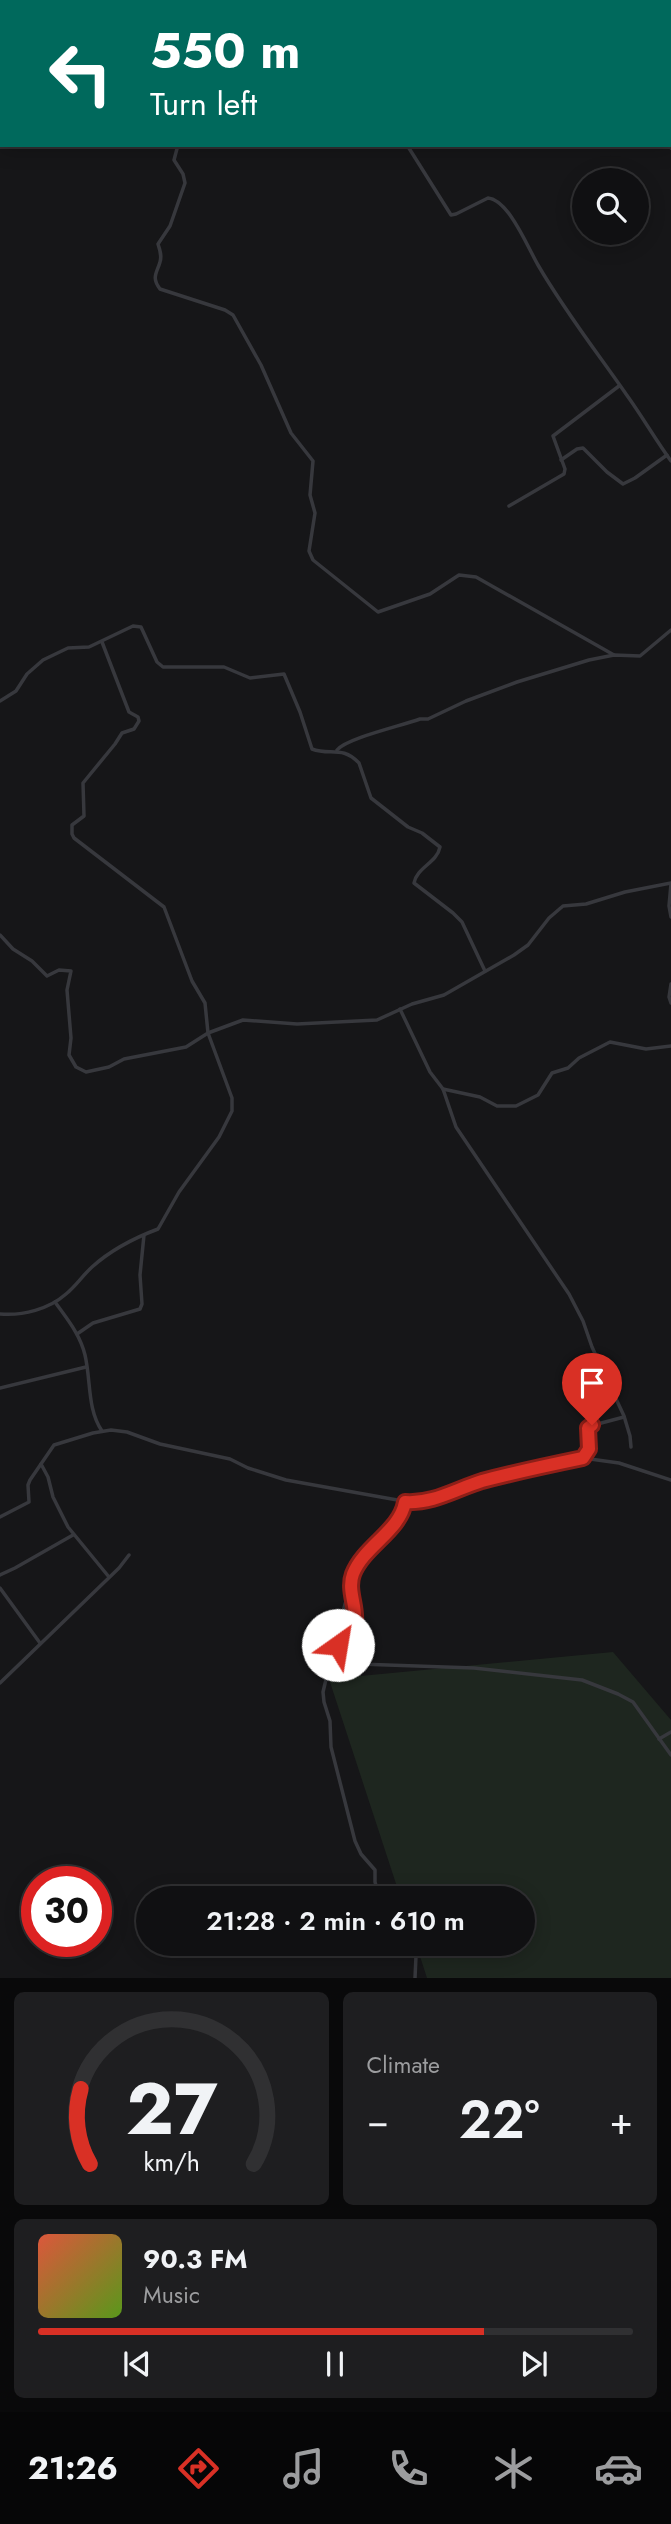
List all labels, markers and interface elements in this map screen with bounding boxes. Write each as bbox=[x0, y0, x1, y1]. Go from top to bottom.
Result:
text: 550 m bbox=[150, 16, 301, 86]
icon: left bbox=[35, 28, 126, 119]
text: Turn left bbox=[150, 81, 257, 127]
map controls bbox=[572, 168, 649, 245]
button: search bbox=[572, 168, 649, 245]
pin bbox=[562, 1353, 622, 1425]
icon: arrive bbox=[573, 1364, 611, 1402]
position arrow bbox=[301, 1608, 375, 1682]
speed limit sign: 30 bbox=[21, 1866, 112, 1957]
text: 21:28 · 2 min · 610 m bbox=[206, 1902, 465, 1940]
text: Climate bbox=[367, 2048, 440, 2082]
text: 27 bbox=[125, 2057, 217, 2162]
text: 22° bbox=[459, 2082, 540, 2158]
text: − bbox=[367, 2093, 389, 2148]
text: + bbox=[610, 2093, 633, 2148]
text: km/h bbox=[143, 2144, 200, 2180]
text: 90.3 FM bbox=[143, 2240, 247, 2278]
text: Music bbox=[143, 2278, 200, 2312]
icon: previous bbox=[118, 2345, 156, 2383]
icon: pause bbox=[316, 2345, 354, 2383]
icon: next bbox=[515, 2345, 553, 2383]
icon: directions bbox=[174, 2444, 223, 2493]
icon: music bbox=[279, 2444, 328, 2493]
icon: phone bbox=[384, 2444, 433, 2493]
icon: climate bbox=[489, 2444, 538, 2493]
icon: car bbox=[594, 2444, 643, 2493]
text: 21:26 bbox=[28, 2445, 118, 2491]

